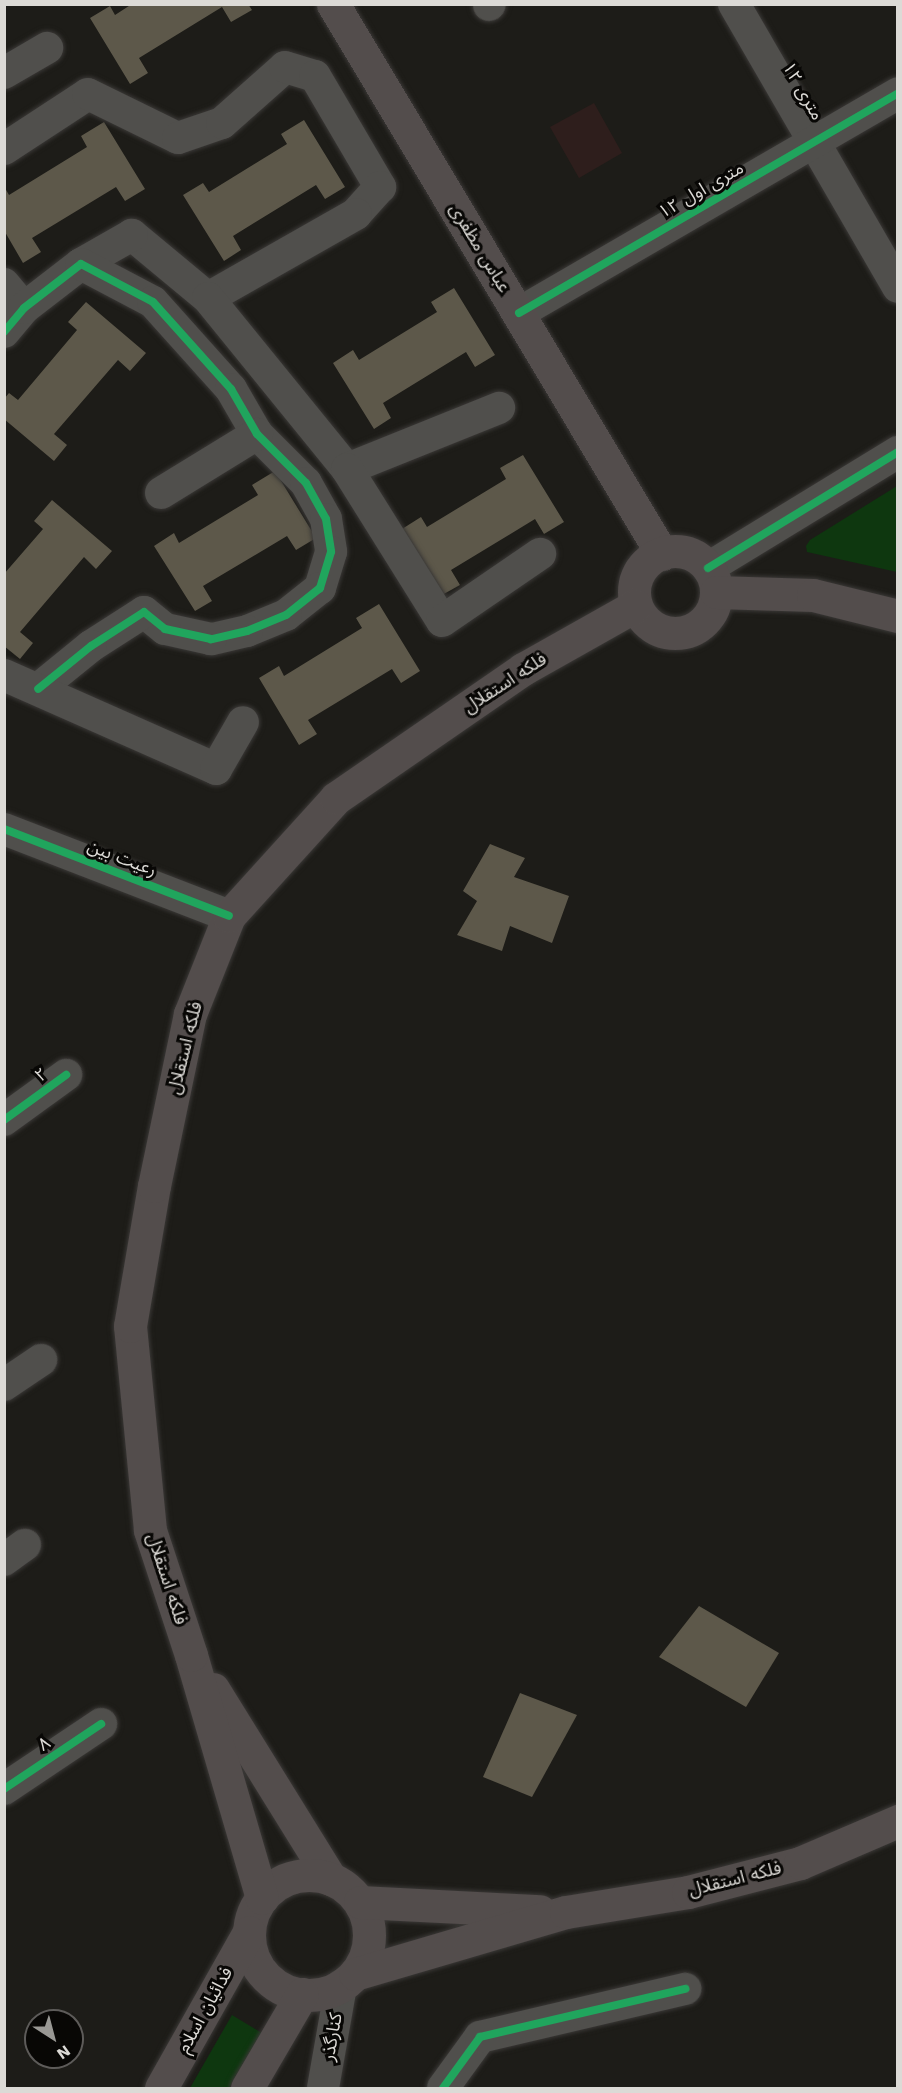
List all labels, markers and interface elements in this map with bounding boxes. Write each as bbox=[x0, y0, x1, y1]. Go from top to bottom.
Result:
street label: ۱۲ متری bbox=[778, 58, 828, 124]
street label: ۱۲ متری اول bbox=[655, 157, 747, 223]
street label: عباس مظفری bbox=[445, 199, 515, 297]
street label: فلکه استقلال bbox=[459, 648, 551, 718]
street label: رعیت بین bbox=[84, 835, 160, 881]
street label: فلکه استقلال bbox=[163, 999, 207, 1097]
street label: ۲ bbox=[30, 1063, 52, 1087]
street label: فلکه استقلال bbox=[142, 1531, 192, 1627]
street label: ۸ bbox=[34, 1732, 54, 1756]
street label: فلکه استقلال bbox=[686, 1857, 784, 1901]
street label: فدائیان اسلام bbox=[173, 1963, 237, 2057]
north arrow bbox=[24, 2009, 84, 2069]
street label: کنارگذر bbox=[317, 2011, 347, 2063]
text: N bbox=[53, 2041, 74, 2064]

